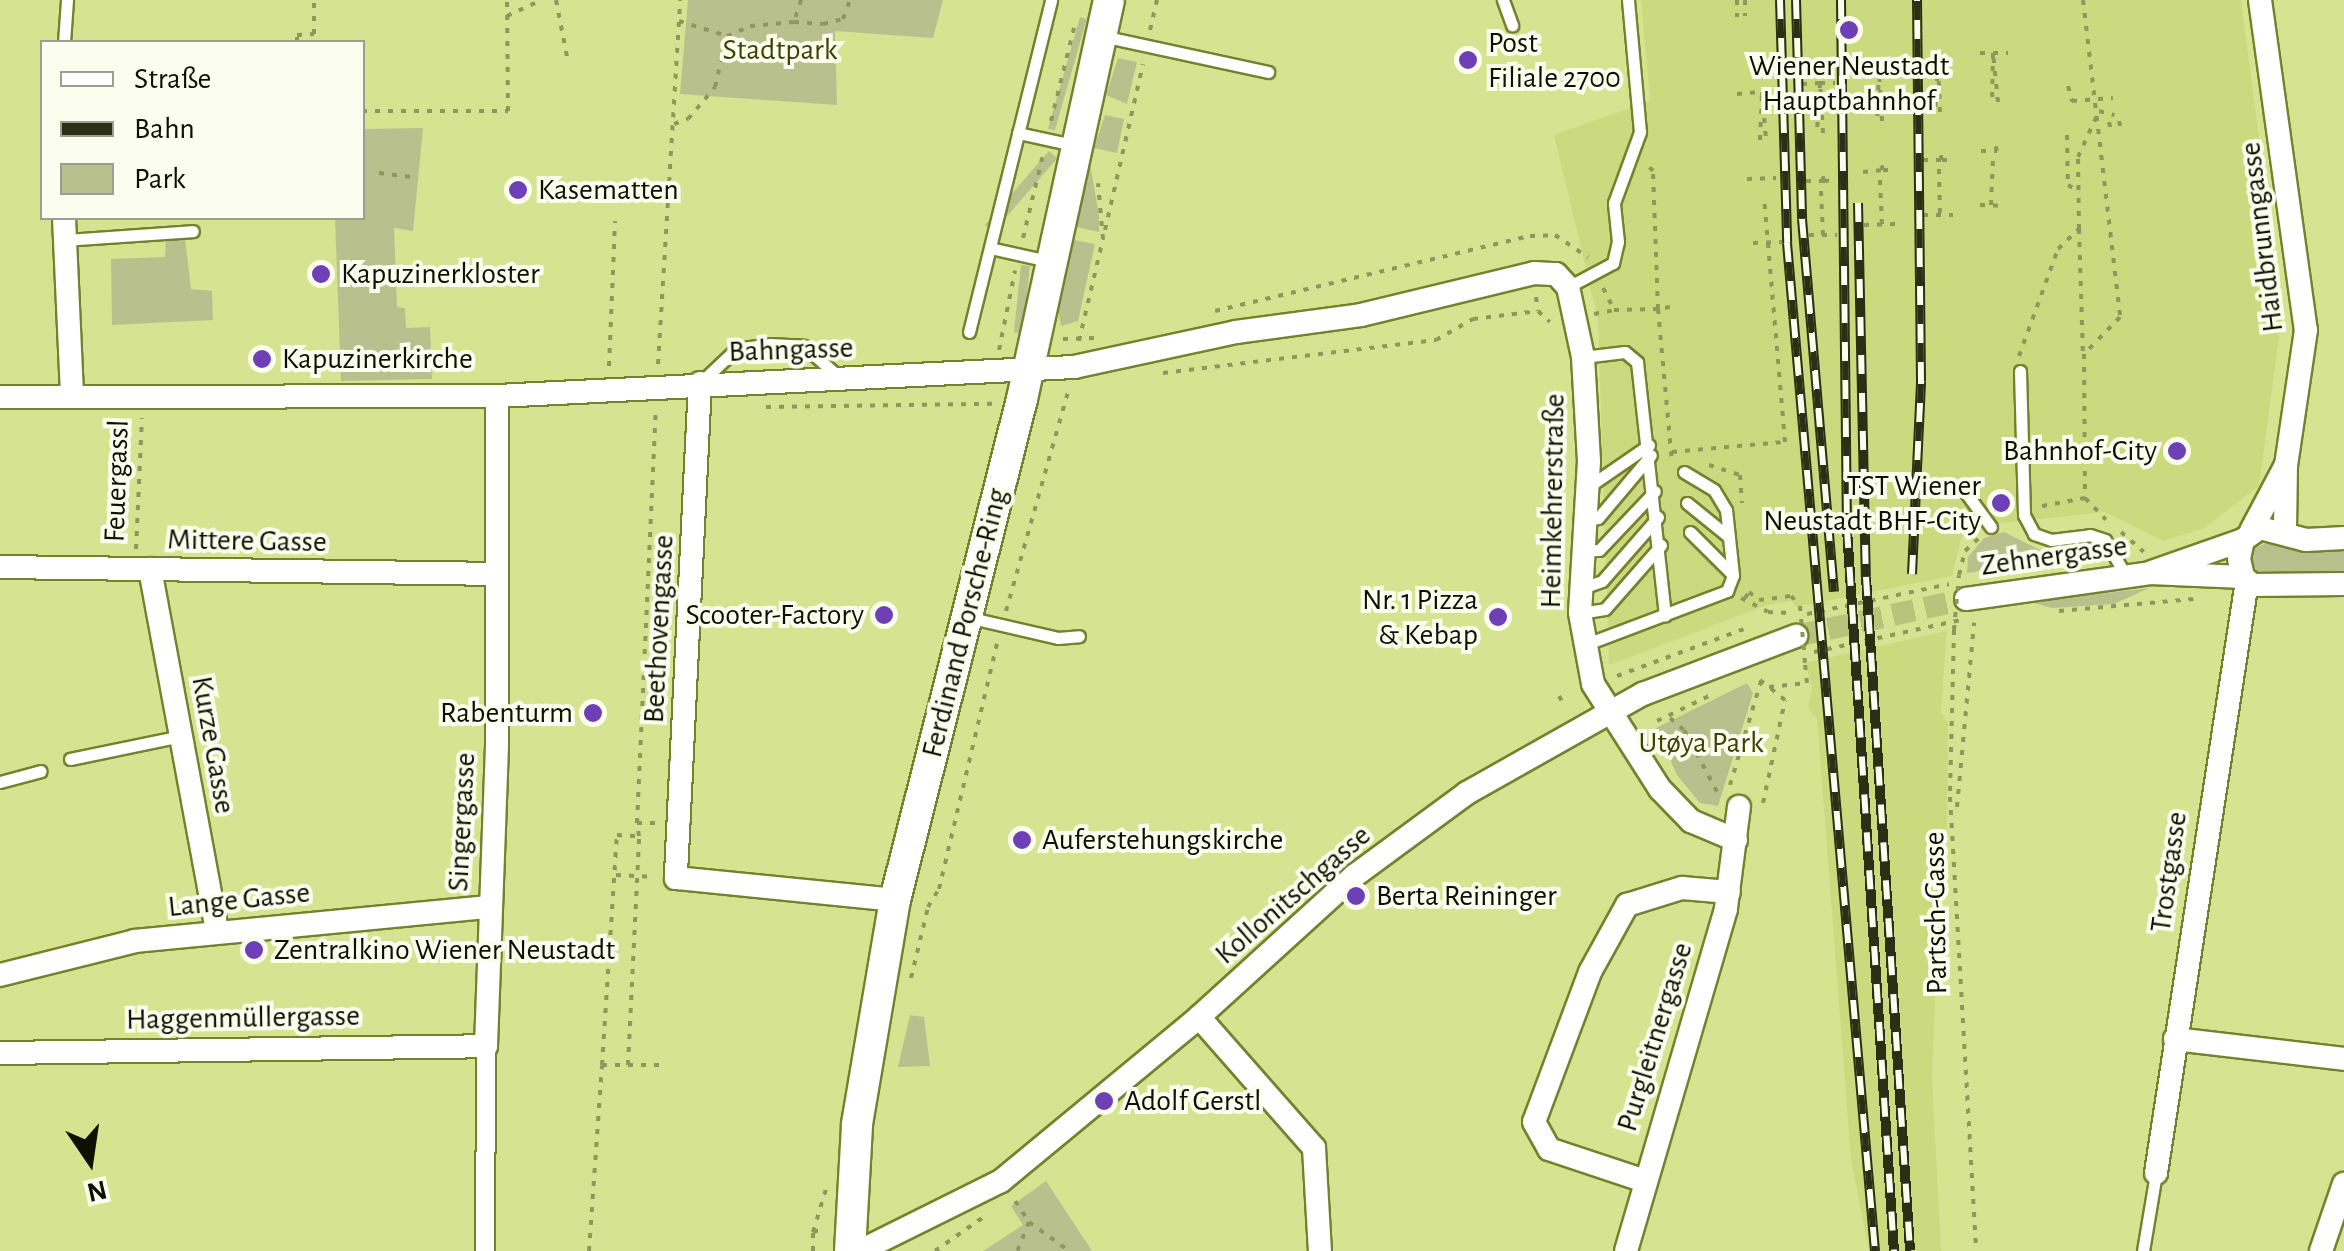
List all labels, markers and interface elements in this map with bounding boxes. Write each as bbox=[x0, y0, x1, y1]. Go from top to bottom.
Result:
marker: Wiener Neustadt Hauptbahnhof bbox=[1836, 17, 1862, 43]
place label: Post Filiale 2700 bbox=[1488, 25, 1621, 96]
park label: Stadtpark bbox=[723, 32, 837, 68]
legend bbox=[40, 40, 365, 220]
place label: Wiener Neustadt Hauptbahnhof bbox=[1749, 48, 1949, 118]
marker: Post Filiale 2700 bbox=[1457, 49, 1479, 71]
text: Straße bbox=[134, 64, 211, 94]
text: Bahn bbox=[134, 114, 195, 144]
street label: Haidbrunngasse bbox=[2232, 140, 2292, 334]
text: Park bbox=[134, 164, 186, 194]
place label: Kasematten bbox=[538, 172, 679, 208]
marker: Kasematten bbox=[507, 179, 529, 201]
place label: Kapuzinerkloster bbox=[341, 256, 540, 292]
marker: Kapuzinerkloster bbox=[310, 263, 332, 285]
street label: Bahngasse bbox=[728, 330, 854, 370]
place label: Kapuzinerkirche bbox=[282, 341, 473, 377]
marker: Kapuzinerkirche bbox=[251, 348, 273, 370]
street label: Heimkehrerstraße bbox=[1533, 393, 1573, 609]
street label: Feuergassl bbox=[97, 419, 137, 543]
place label: Bahnhof-City bbox=[2003, 433, 2157, 469]
marker: Bahnhof-City bbox=[2166, 440, 2188, 462]
place label: TST Wiener Neustadt BHF-City bbox=[1763, 468, 1981, 538]
street label: Ferdinand Porsche-Ring bbox=[914, 485, 1016, 761]
marker: TST Wiener Neustadt BHF-City bbox=[1990, 492, 2012, 514]
street label: Mittere Gasse bbox=[167, 522, 327, 560]
street label: Zehnergasse bbox=[1979, 528, 2129, 584]
street label: Beethovengasse bbox=[636, 534, 682, 724]
place label: Nr. 1 Pizza & Kebap bbox=[1362, 582, 1478, 652]
place label: Scooter-Factory bbox=[686, 597, 864, 633]
marker: Scooter-Factory bbox=[873, 604, 895, 626]
marker: Nr. 1 Pizza & Kebap bbox=[1487, 606, 1509, 628]
street label: Kurze Gasse bbox=[183, 673, 243, 817]
place label: Rabenturm bbox=[440, 695, 573, 731]
marker: Rabenturm bbox=[582, 702, 604, 724]
park label: Utøya Park bbox=[1638, 725, 1764, 761]
street label: Singergasse bbox=[440, 752, 484, 892]
street label: Trostgasse bbox=[2143, 809, 2195, 935]
street label: Kollonitschgasse bbox=[1208, 818, 1378, 972]
place label: Auferstehungskirche bbox=[1042, 822, 1283, 858]
marker: Auferstehungskirche bbox=[1011, 829, 1033, 851]
street label: Partsch-Gasse bbox=[1917, 831, 1955, 995]
street label: Lange Gasse bbox=[166, 875, 312, 925]
place label: Berta Reininger bbox=[1376, 878, 1557, 914]
marker: Berta Reininger bbox=[1345, 885, 1367, 907]
place label: Zentralkino Wiener Neustadt bbox=[274, 932, 615, 968]
street label: Purgleitnergasse bbox=[1609, 938, 1701, 1136]
marker: Zentralkino Wiener Neustadt bbox=[243, 939, 265, 961]
street label: Haggenmüllergasse bbox=[126, 998, 360, 1038]
place label: Adolf Gerstl bbox=[1124, 1083, 1262, 1119]
marker: Adolf Gerstl bbox=[1093, 1090, 1115, 1112]
north arrow bbox=[40, 1111, 140, 1211]
text: N bbox=[84, 1174, 109, 1206]

